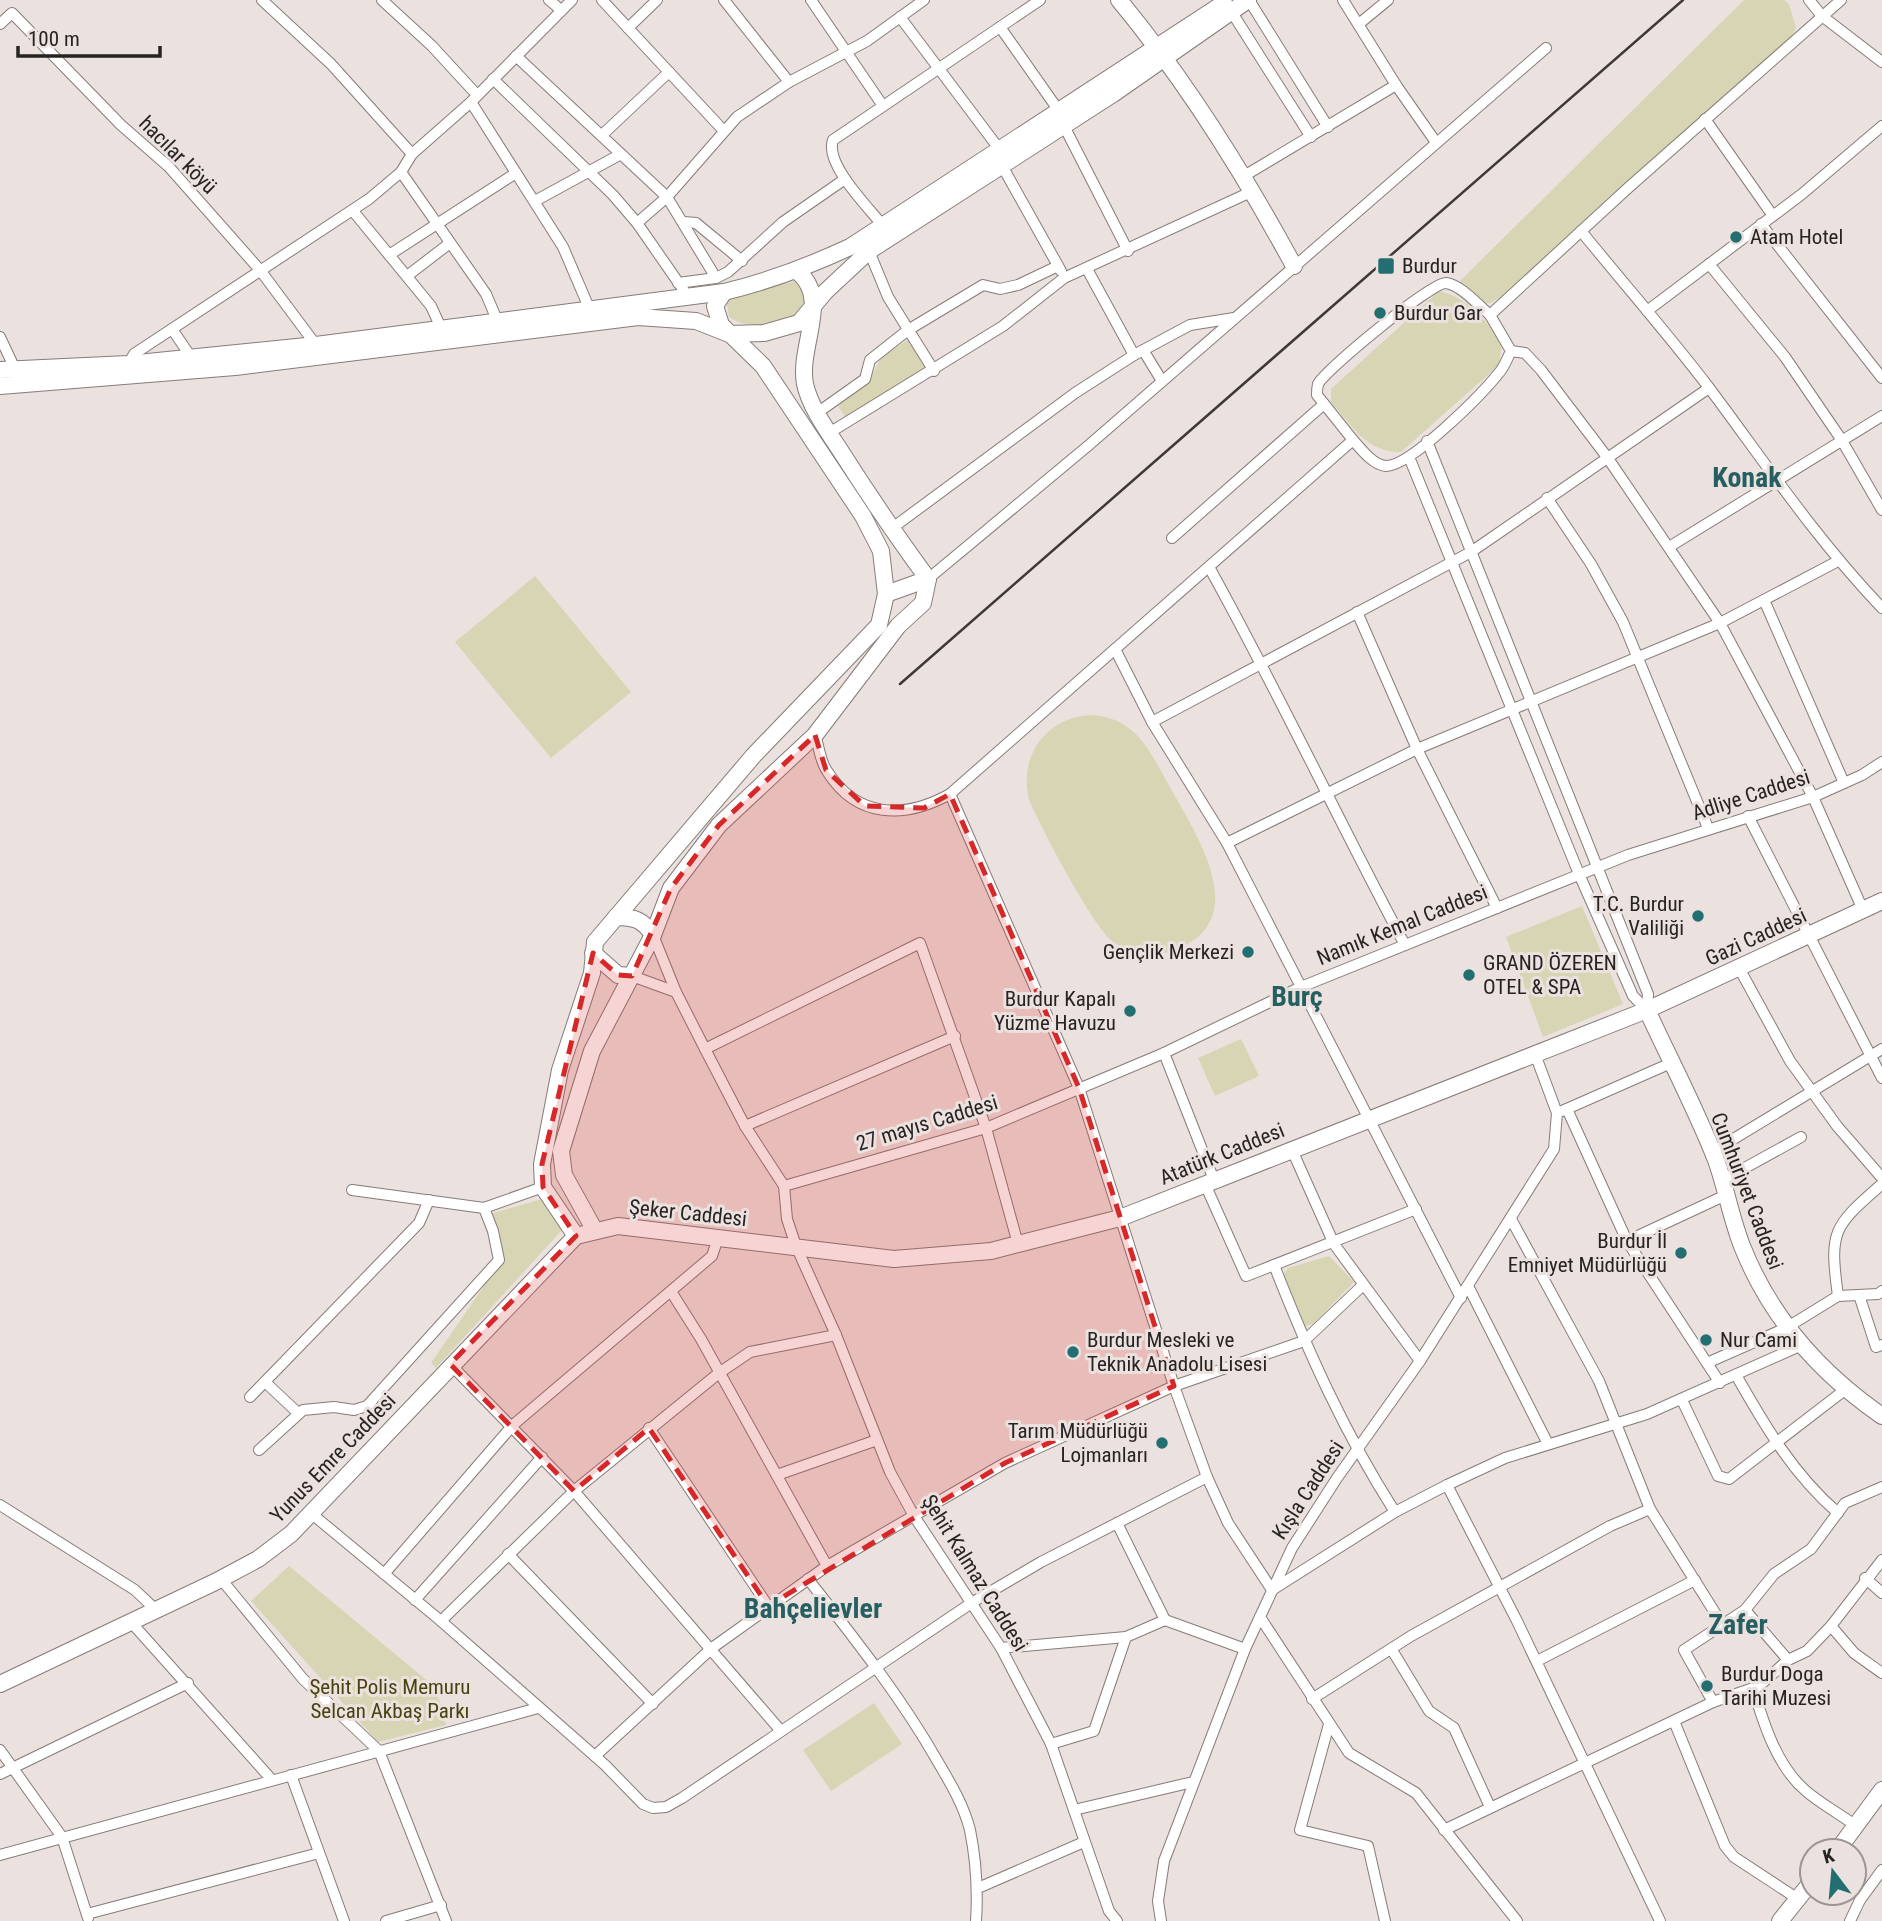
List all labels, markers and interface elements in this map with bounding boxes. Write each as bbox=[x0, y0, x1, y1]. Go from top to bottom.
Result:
scale bar bbox=[18, 14, 159, 58]
text: 100 m bbox=[28, 27, 80, 51]
street label: hacılar köyü bbox=[134, 111, 222, 199]
place label: Atam Hotel bbox=[1750, 225, 1843, 249]
marker: Atam Hotel bbox=[1728, 229, 1744, 245]
place label: Burdur bbox=[1402, 254, 1457, 278]
marker: Burdur bbox=[1376, 256, 1396, 276]
place label: Burdur Gar bbox=[1394, 301, 1482, 325]
marker: Burdur Gar bbox=[1372, 305, 1388, 321]
district label: Konak bbox=[1712, 461, 1782, 494]
street label: Adliye Caddesi bbox=[1689, 765, 1813, 825]
street label: Namık Kemal Caddesi bbox=[1313, 880, 1491, 970]
place label: T.C. Burdur Valiliği bbox=[1593, 892, 1684, 940]
street label: Gazi Caddesi bbox=[1702, 903, 1810, 971]
marker: T.C. Burdur Valiliği bbox=[1690, 908, 1706, 924]
place label: Gençlik Merkezi bbox=[1103, 940, 1234, 964]
marker: Gençlik Merkezi bbox=[1240, 944, 1256, 960]
place label: GRAND ÖZEREN OTEL & SPA bbox=[1483, 951, 1617, 999]
marker: GRAND ÖZEREN OTEL & SPA bbox=[1461, 967, 1477, 983]
district label: Burç bbox=[1271, 980, 1323, 1013]
place label: Burdur Kapalı Yüzme Havuzu bbox=[994, 987, 1116, 1035]
marker: Burdur Kapalı Yüzme Havuzu bbox=[1122, 1003, 1138, 1019]
street label: 27 mayıs Caddesi bbox=[853, 1090, 1001, 1156]
street label: Cumhuriyet Caddesi bbox=[1706, 1109, 1788, 1273]
street label: Atatürk Caddesi bbox=[1156, 1118, 1288, 1190]
street label: Şeker Caddesi bbox=[628, 1195, 748, 1231]
place label: Burdur İl Emniyet Müdürlüğü bbox=[1508, 1229, 1667, 1277]
marker: Burdur İl Emniyet Müdürlüğü bbox=[1673, 1245, 1689, 1261]
place label: Burdur Mesleki ve Teknik Anadolu Lisesi bbox=[1087, 1328, 1267, 1376]
place label: Nur Cami bbox=[1720, 1328, 1797, 1352]
marker: Nur Cami bbox=[1698, 1332, 1714, 1348]
marker: Burdur Mesleki ve Teknik Anadolu Lisesi bbox=[1065, 1344, 1081, 1360]
street label: Yunus Emre Caddesi bbox=[265, 1389, 401, 1527]
place label: Tarım Müdürlüğü Lojmanları bbox=[1008, 1419, 1148, 1467]
marker: Tarım Müdürlüğü Lojmanları bbox=[1154, 1435, 1170, 1451]
street label: Kışla Caddesi bbox=[1267, 1436, 1349, 1544]
street label: Şehit Kalmaz Caddesi bbox=[917, 1490, 1033, 1656]
district label: Bahçelievler bbox=[744, 1592, 882, 1625]
district label: Zafer bbox=[1708, 1608, 1768, 1641]
place label: Burdur Doga Tarihi Muzesi bbox=[1721, 1662, 1831, 1710]
park label: Şehit Polis Memuru Selcan Akbaş Parkı bbox=[309, 1675, 471, 1723]
marker: Burdur Doga Tarihi Muzesi bbox=[1699, 1678, 1715, 1694]
north arrow bbox=[1798, 1837, 1868, 1907]
text: K bbox=[1820, 1844, 1837, 1869]

